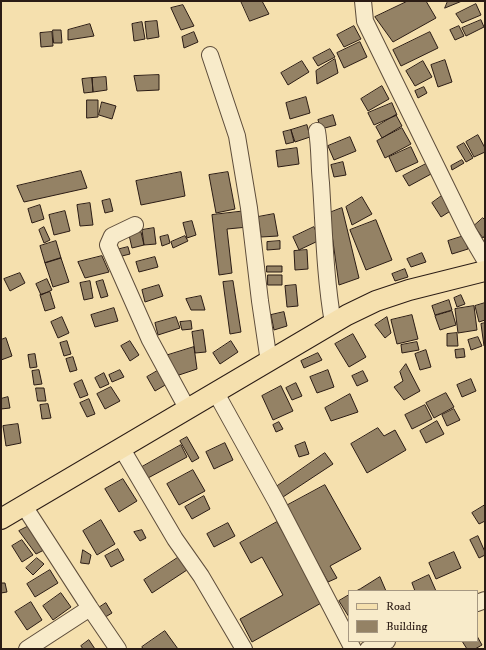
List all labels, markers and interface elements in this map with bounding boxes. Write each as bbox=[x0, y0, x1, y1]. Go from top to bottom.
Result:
legend bbox=[348, 590, 478, 642]
text: Road bbox=[386, 599, 411, 614]
text: Building bbox=[386, 619, 427, 634]

